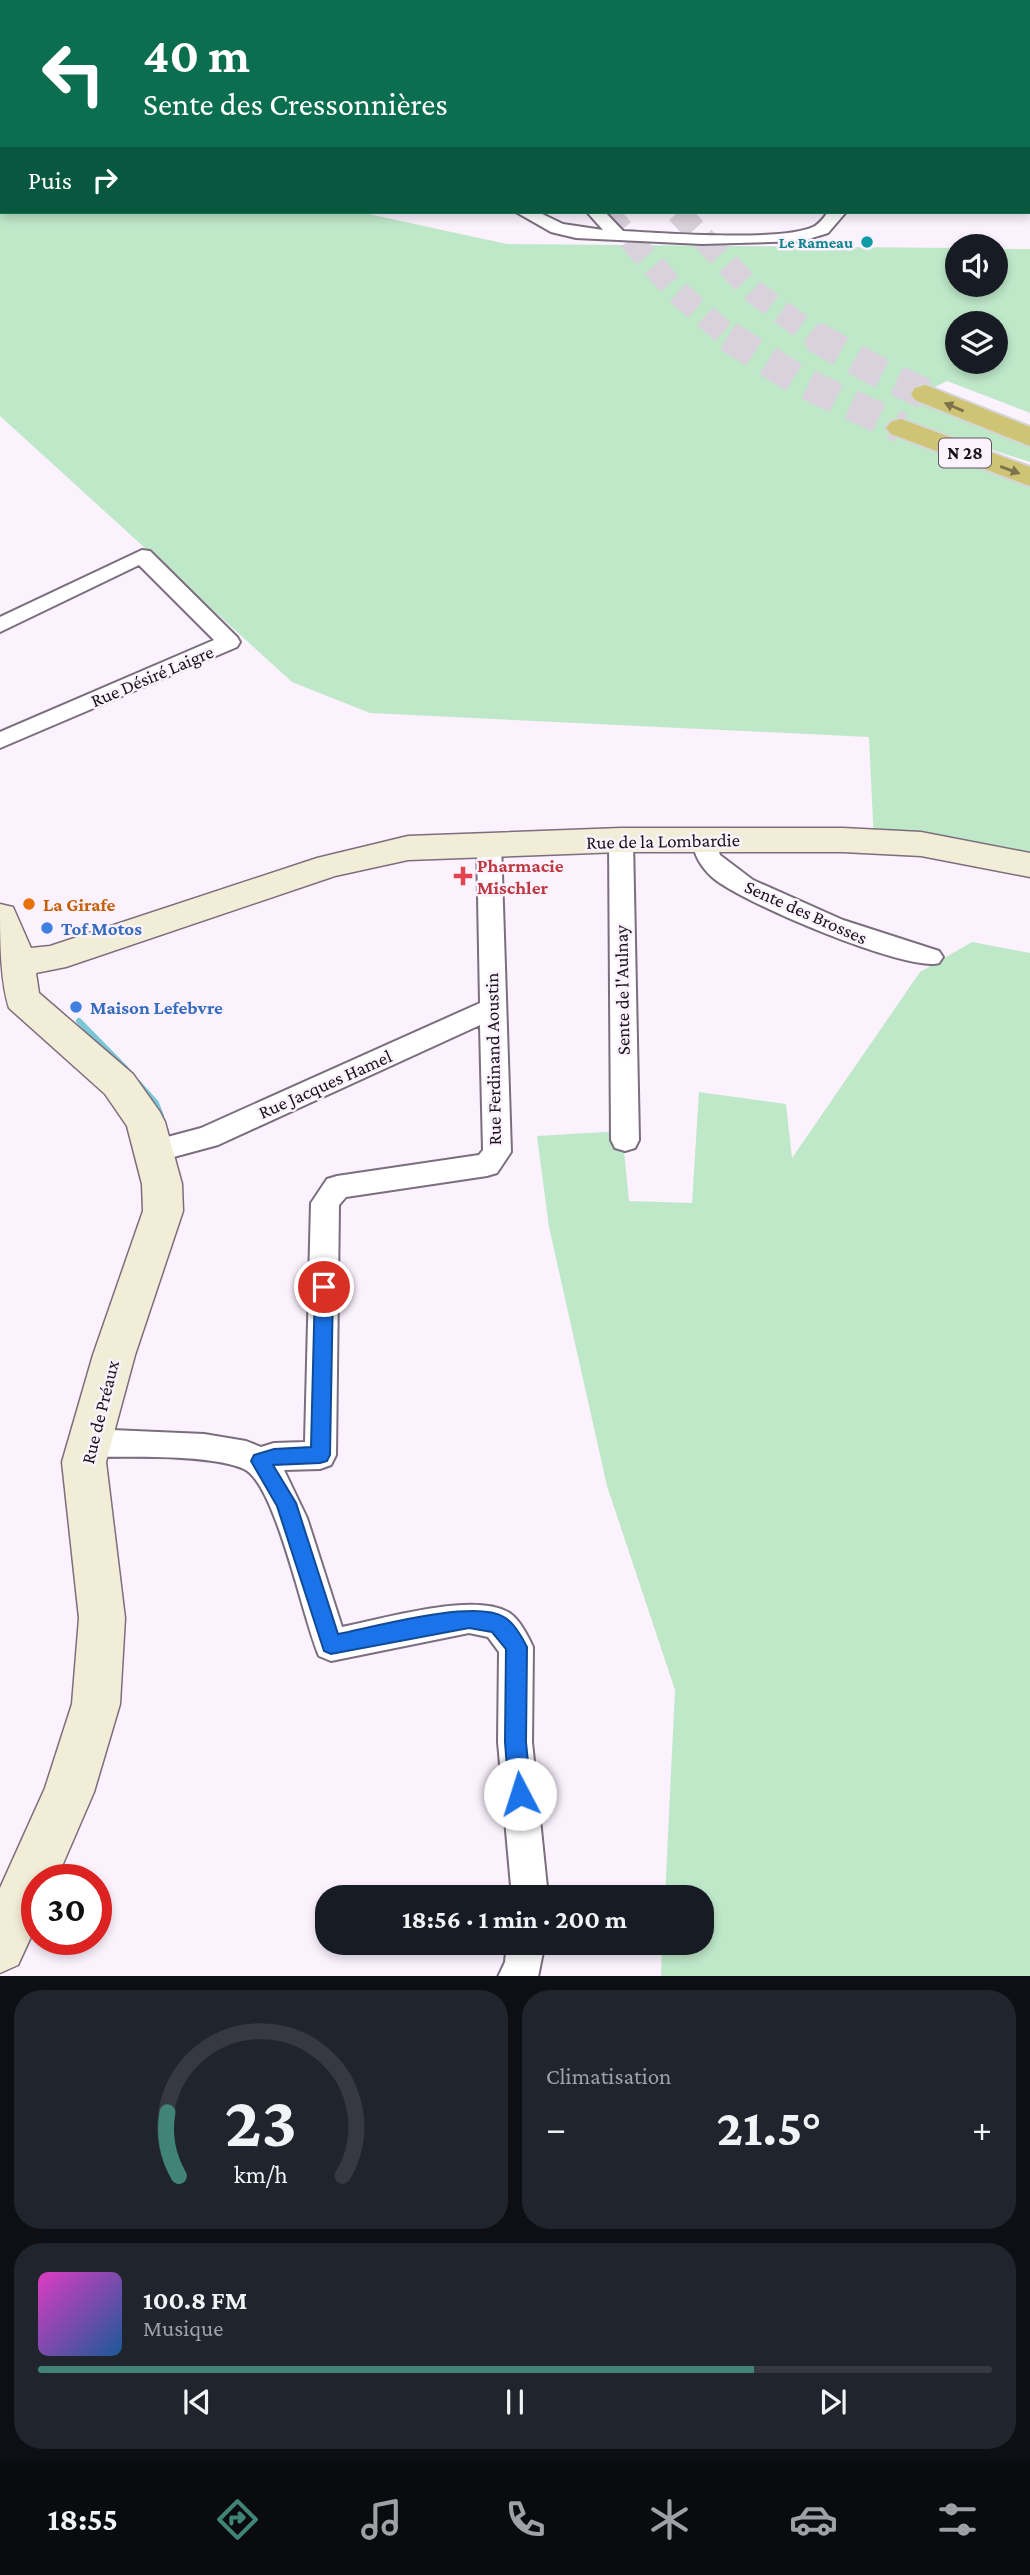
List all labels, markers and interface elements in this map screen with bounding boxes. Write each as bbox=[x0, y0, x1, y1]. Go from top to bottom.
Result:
icon: left bbox=[28, 28, 119, 119]
text: 40 m bbox=[143, 28, 250, 83]
text: Sente des Cressonnières bbox=[143, 86, 448, 122]
icon: right bbox=[86, 161, 124, 199]
text: Puis bbox=[28, 166, 72, 195]
place label: Le Rameau bbox=[779, 234, 853, 251]
marker: Le Rameau bbox=[859, 234, 875, 250]
map controls bbox=[945, 234, 1008, 374]
button: sound bbox=[945, 234, 1008, 297]
button: layers bbox=[945, 311, 1008, 374]
one-way arrow bbox=[944, 401, 965, 412]
road number: N 28 bbox=[939, 438, 991, 467]
one-way arrow bbox=[1000, 465, 1021, 476]
street label: Rue Désiré Laigre bbox=[88, 641, 216, 711]
street label: Rue de la Lombardie bbox=[586, 829, 740, 853]
place label: Pharmacie Mischler bbox=[477, 855, 564, 898]
marker: Pharmacie Mischler bbox=[455, 868, 471, 884]
street label: Sente des Brosses bbox=[742, 876, 870, 948]
place label: La Girafe bbox=[43, 894, 115, 915]
marker: La Girafe bbox=[21, 896, 37, 912]
place label: Tof Motos bbox=[61, 918, 142, 939]
marker: Tof Motos bbox=[39, 920, 55, 936]
street label: Sente de l'Aulnay bbox=[610, 925, 634, 1055]
street label: Rue Ferdinand Aoustin bbox=[481, 972, 505, 1146]
place label: Maison Lefebvre bbox=[90, 997, 223, 1018]
marker: Maison Lefebvre bbox=[68, 999, 84, 1015]
street label: Rue Jacques Hamel bbox=[255, 1045, 395, 1123]
pin bbox=[294, 1257, 354, 1317]
icon: arrive bbox=[305, 1268, 343, 1306]
street label: Rue de Préaux bbox=[77, 1358, 123, 1466]
position arrow bbox=[483, 1757, 557, 1831]
speed limit sign: 30 bbox=[21, 1864, 112, 1955]
text: 18:56 · 1 min · 200 m bbox=[402, 1905, 627, 1934]
text: Climatisation bbox=[546, 2063, 671, 2089]
text: 23 bbox=[225, 2081, 297, 2162]
text: 21.5° bbox=[717, 2098, 822, 2156]
text: − bbox=[546, 2107, 566, 2149]
text: + bbox=[972, 2107, 992, 2149]
text: km/h bbox=[234, 2160, 288, 2187]
text: 100.8 FM bbox=[143, 2286, 247, 2315]
text: Musique bbox=[143, 2315, 223, 2341]
icon: previous bbox=[178, 2383, 216, 2421]
icon: pause bbox=[496, 2383, 534, 2421]
icon: next bbox=[814, 2383, 852, 2421]
icon: directions bbox=[213, 2495, 262, 2544]
icon: music bbox=[357, 2495, 406, 2544]
icon: phone bbox=[501, 2495, 550, 2544]
icon: climate bbox=[645, 2495, 694, 2544]
icon: car bbox=[789, 2495, 838, 2544]
icon: filters bbox=[933, 2495, 982, 2544]
text: 18:55 bbox=[48, 2501, 118, 2537]

